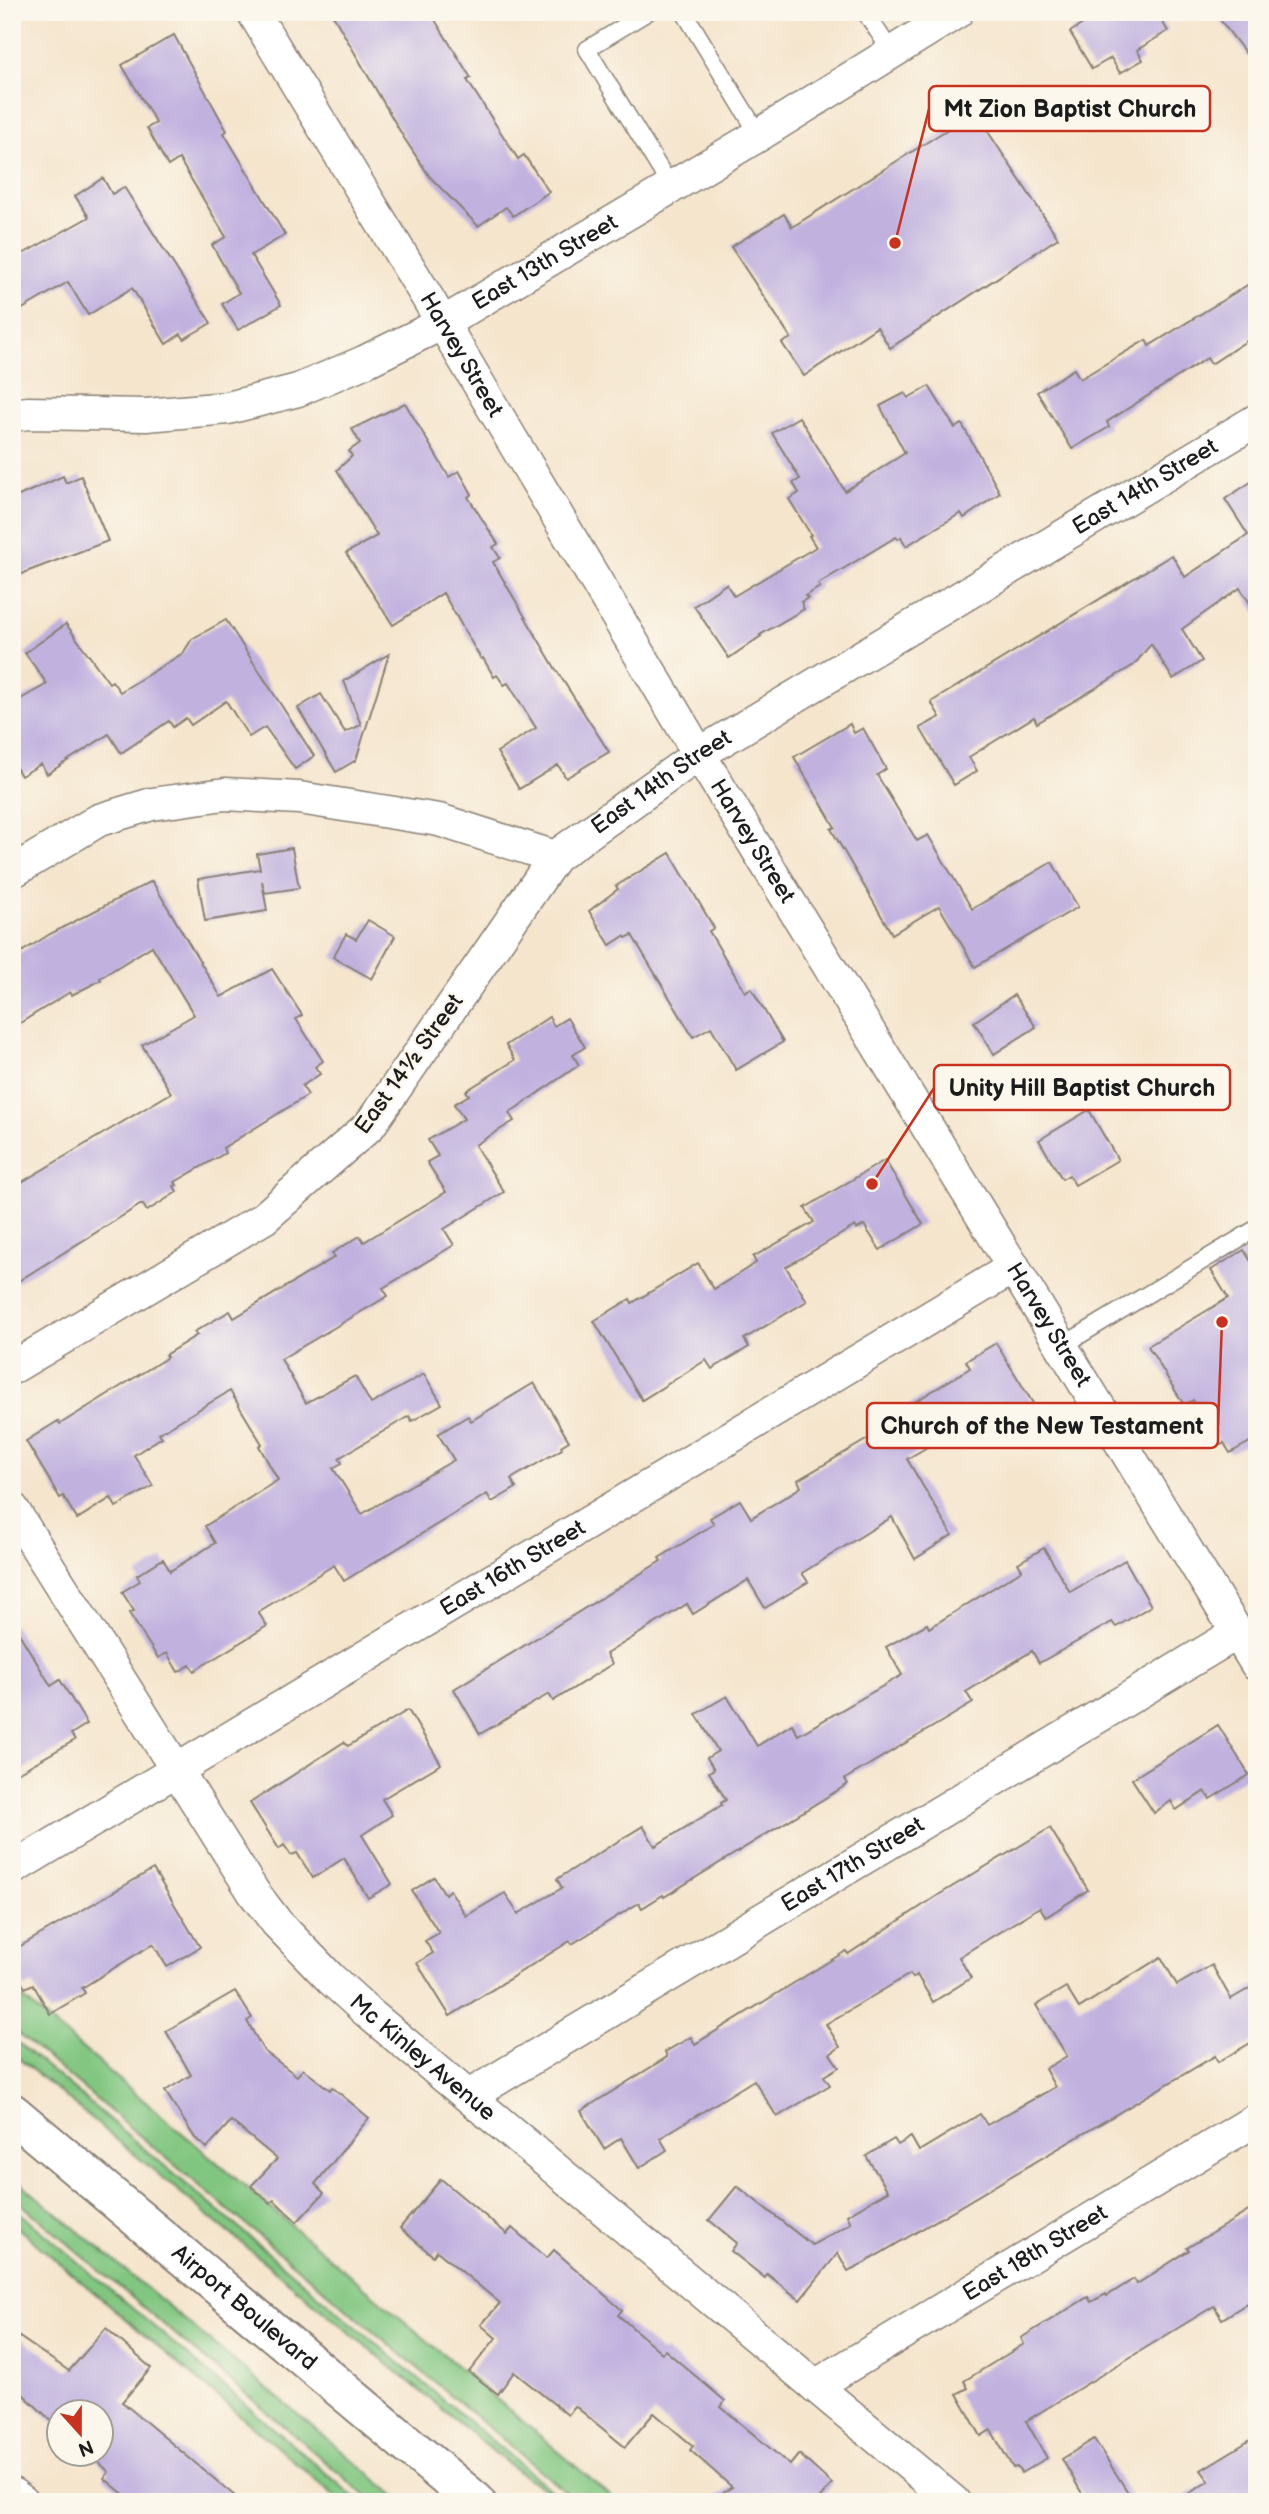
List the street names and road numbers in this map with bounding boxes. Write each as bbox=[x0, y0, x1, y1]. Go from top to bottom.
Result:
street label: East 13th Street bbox=[467, 208, 623, 317]
street label: Harvey Street bbox=[413, 287, 509, 422]
street label: East 14th Street bbox=[1067, 433, 1223, 541]
street label: East 14th Street bbox=[586, 724, 736, 841]
street label: Harvey Street bbox=[704, 774, 801, 908]
street label: East 14½ Street bbox=[349, 988, 469, 1140]
street label: Harvey Street bbox=[1000, 1258, 1097, 1392]
street label: East 16th Street bbox=[435, 1514, 590, 1623]
street label: East 17th Street bbox=[776, 1811, 929, 1918]
street label: Mc Kinley Avenue bbox=[344, 1988, 501, 2127]
street label: East 18th Street bbox=[958, 2199, 1112, 2307]
street label: Airport Boulevard bbox=[166, 2239, 322, 2376]

